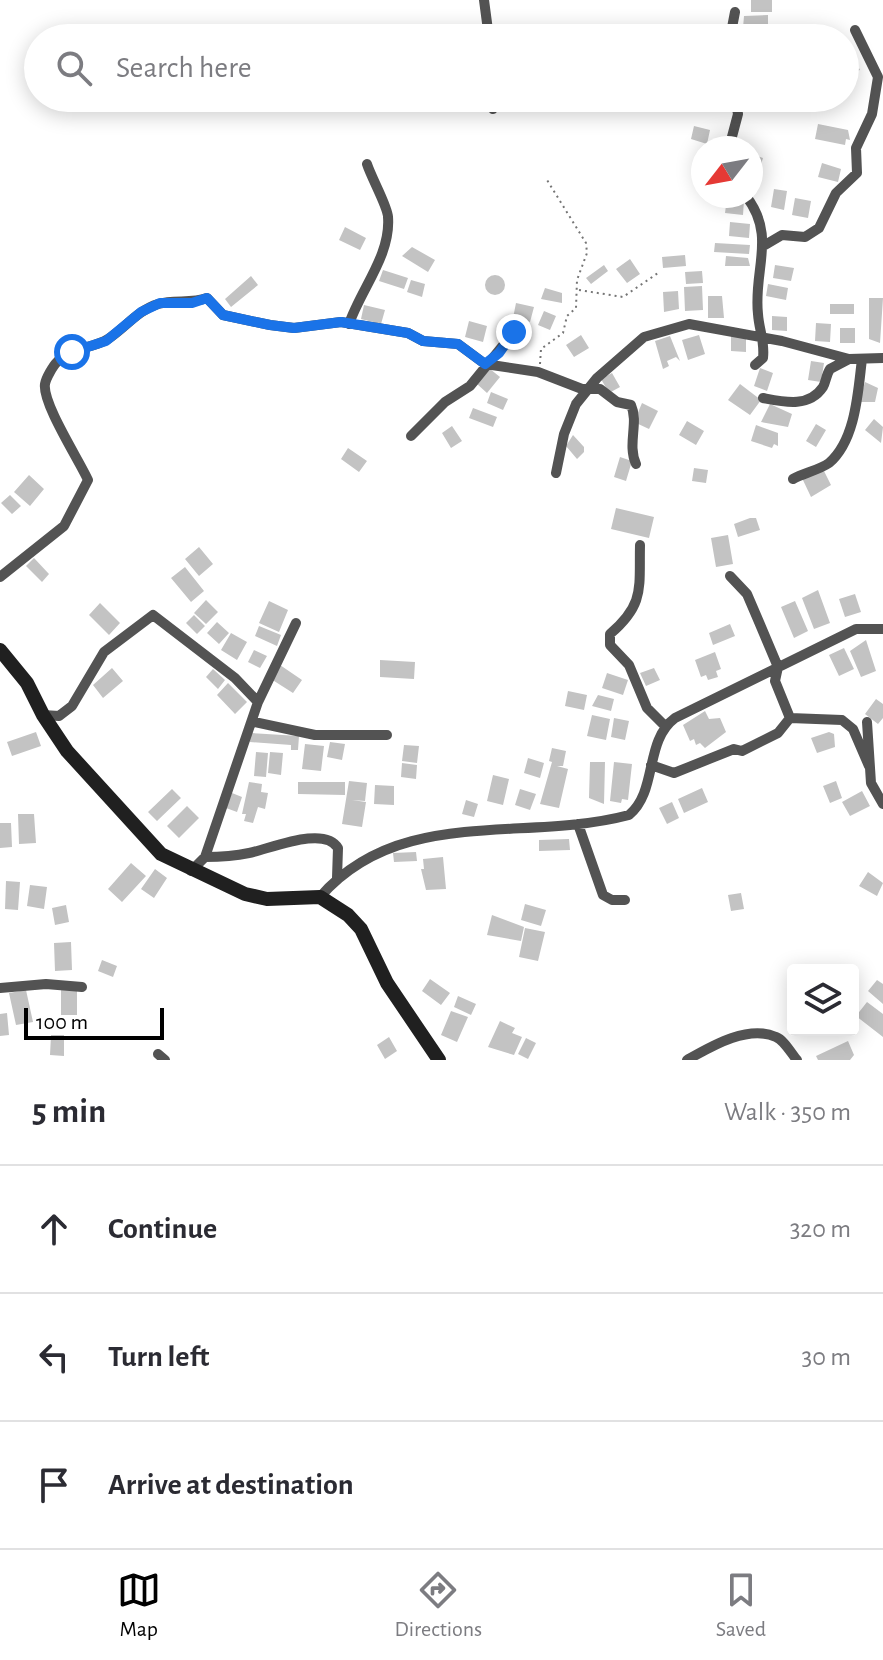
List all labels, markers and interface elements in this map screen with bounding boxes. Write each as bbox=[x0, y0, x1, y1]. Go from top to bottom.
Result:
search box bbox=[24, 24, 859, 112]
icon: search bbox=[52, 46, 96, 90]
text: Search here bbox=[116, 53, 252, 83]
north arrow bbox=[691, 136, 763, 208]
route end bbox=[496, 314, 532, 350]
route start bbox=[54, 334, 90, 370]
map controls bbox=[787, 964, 859, 1036]
button: layers bbox=[787, 964, 859, 1036]
scale bar bbox=[24, 1004, 164, 1040]
text: 100 m bbox=[36, 1011, 88, 1033]
text: 5 min bbox=[32, 1095, 106, 1129]
text: Walk · 350 m bbox=[724, 1099, 851, 1125]
icon: ahead bbox=[32, 1207, 76, 1251]
text: Continue bbox=[108, 1214, 217, 1244]
text: 320 m bbox=[790, 1216, 851, 1242]
icon: left bbox=[32, 1335, 76, 1379]
text: Turn left bbox=[108, 1342, 209, 1372]
text: 30 m bbox=[801, 1344, 851, 1370]
icon: arrive bbox=[32, 1463, 76, 1507]
text: Arrive at destination bbox=[108, 1470, 354, 1500]
tab: Map bbox=[117, 1568, 161, 1642]
tab: Directions bbox=[394, 1568, 482, 1642]
tab: Saved bbox=[716, 1568, 766, 1642]

